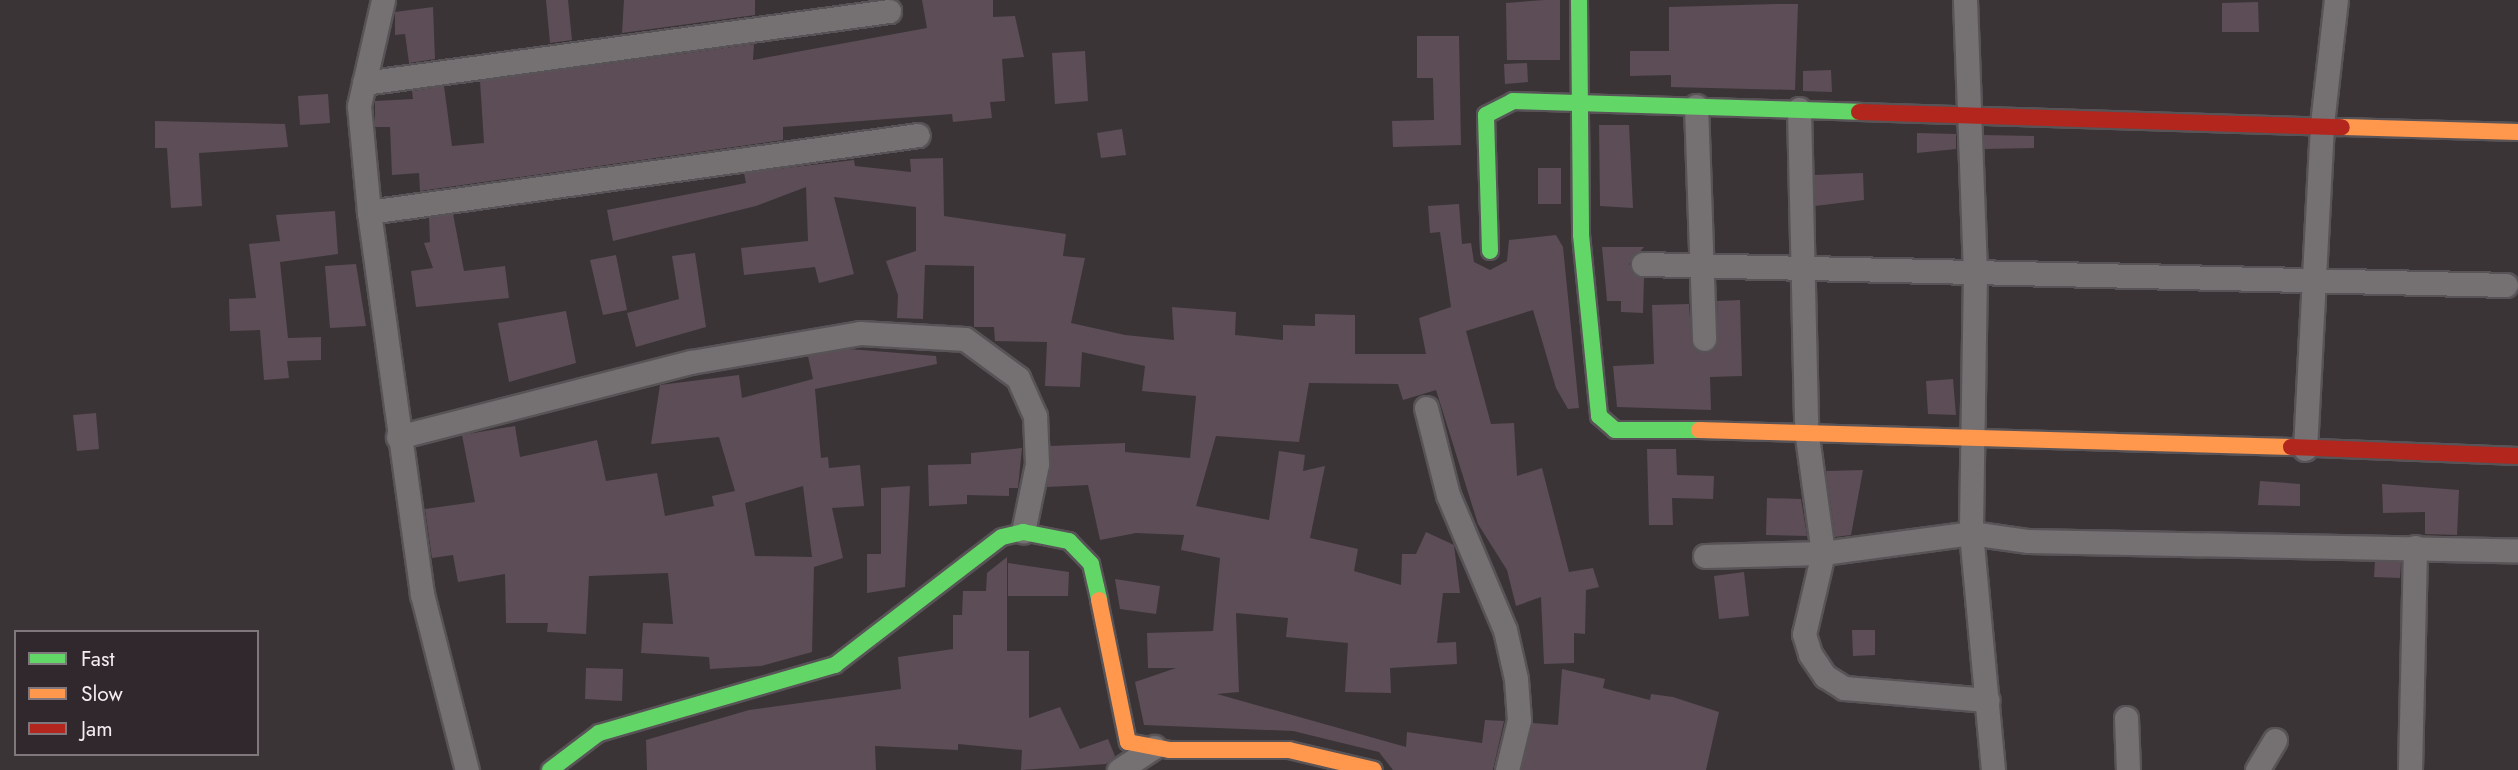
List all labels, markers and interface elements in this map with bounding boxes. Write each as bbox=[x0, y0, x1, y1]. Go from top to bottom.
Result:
legend bbox=[14, 630, 259, 756]
text: Fast bbox=[81, 644, 114, 674]
text: Slow bbox=[81, 679, 123, 709]
text: Jam bbox=[81, 714, 113, 744]

